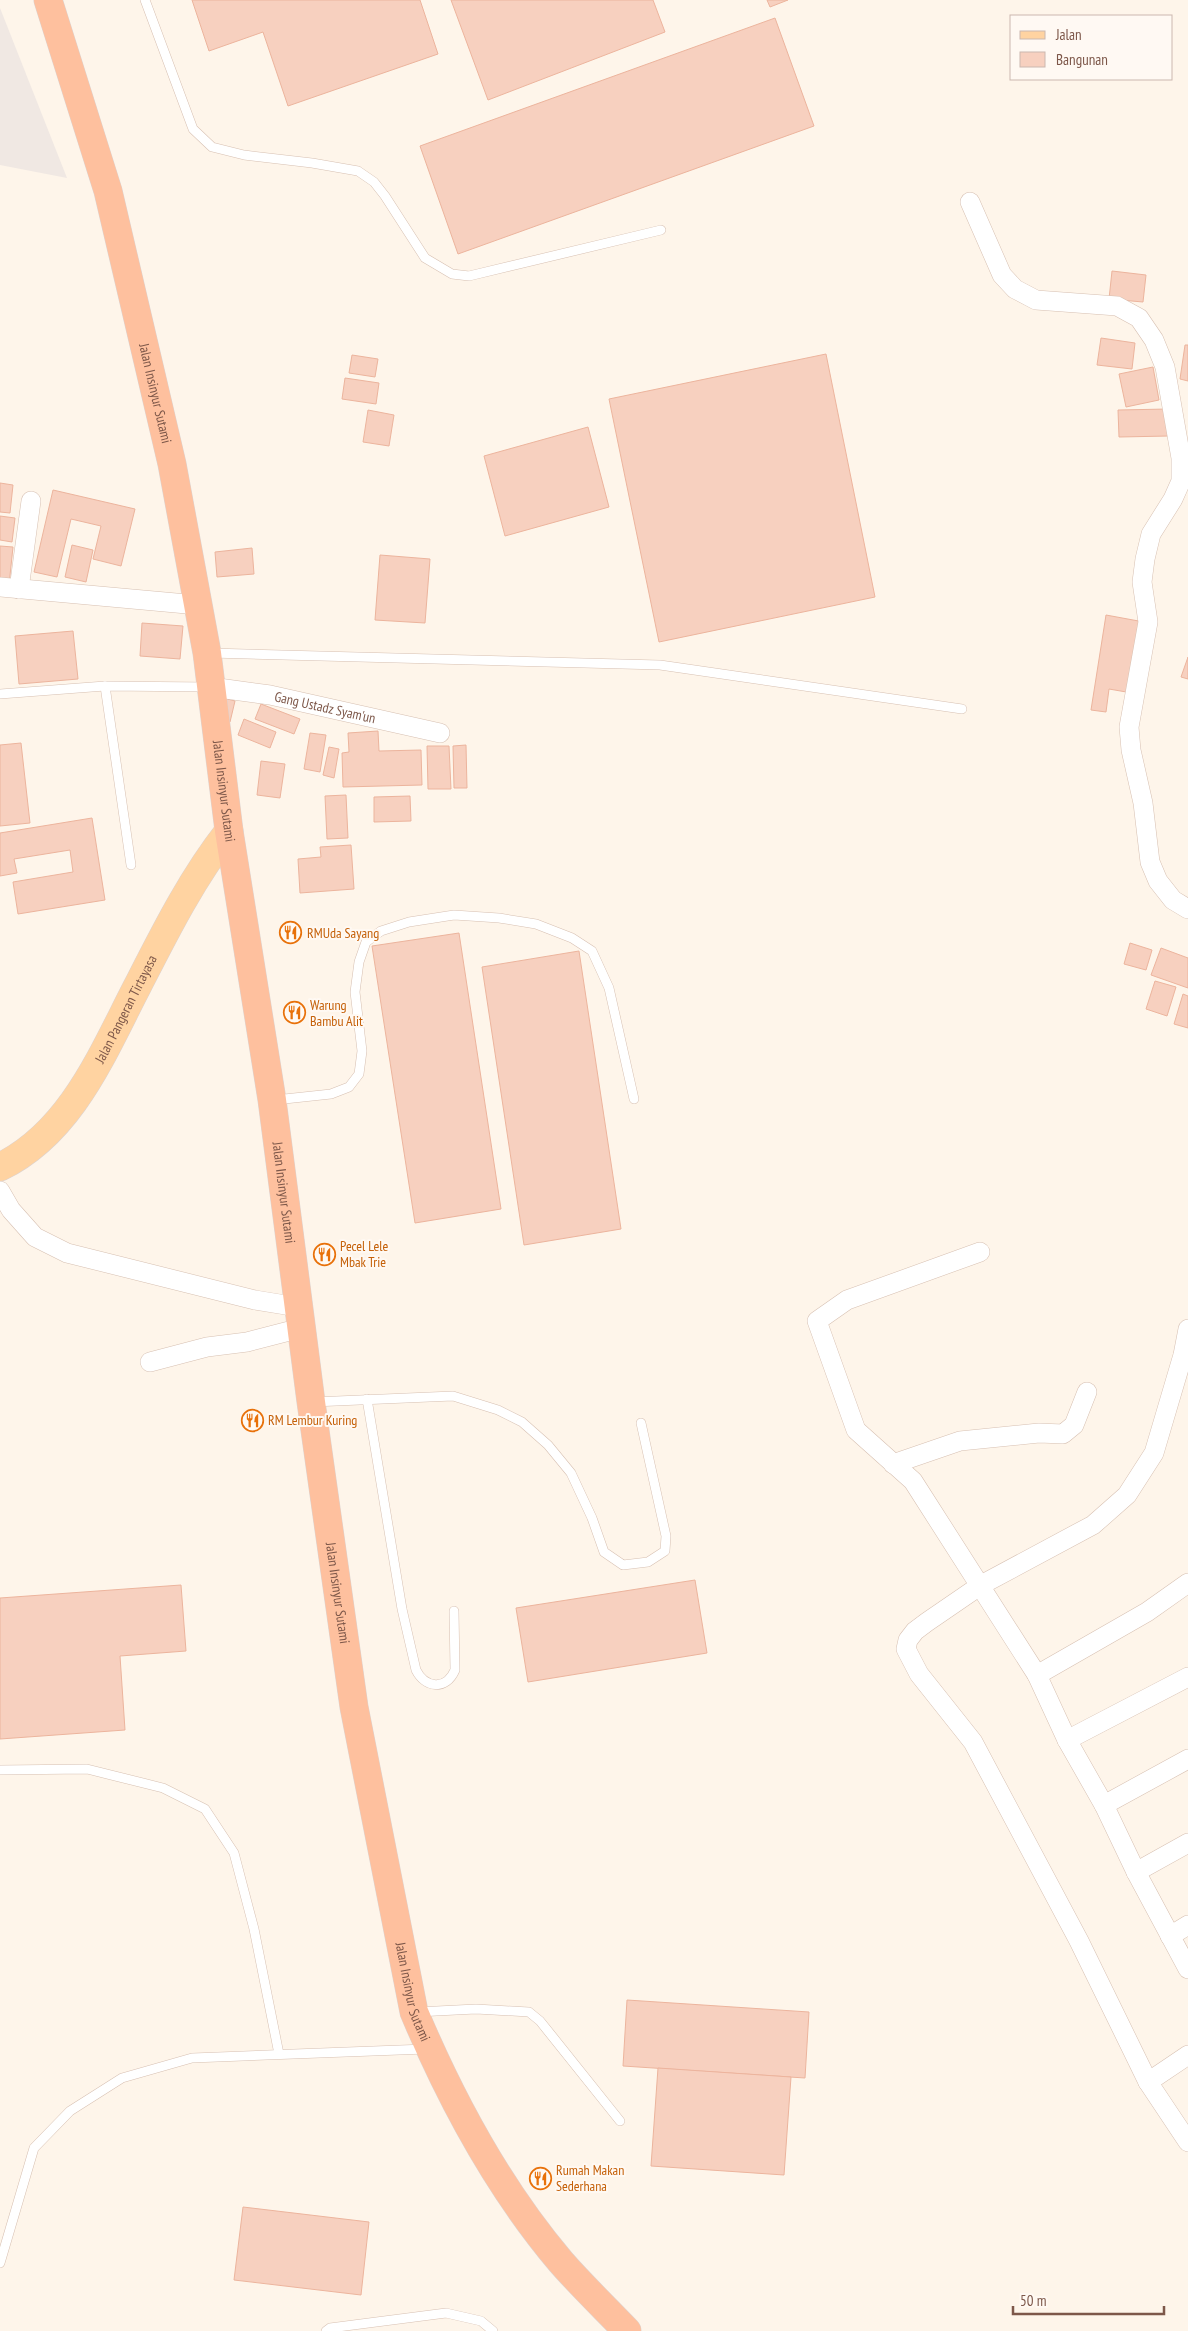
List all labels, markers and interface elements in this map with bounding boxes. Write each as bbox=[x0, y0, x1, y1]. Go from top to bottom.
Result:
legend bbox=[1010, 15, 1173, 80]
text: Jalan bbox=[1055, 25, 1082, 44]
text: Bangunan bbox=[1056, 50, 1108, 69]
street label: Jalan Insinyur Sutami bbox=[135, 341, 176, 445]
street label: Gang Ustadz Syam'un bbox=[273, 687, 377, 727]
street label: Jalan Insinyur Sutami bbox=[209, 738, 240, 843]
restaurant icon: RMUda Sayang bbox=[279, 921, 303, 945]
place label: RMUda Sayang bbox=[307, 924, 379, 942]
street label: Jalan Pangeran Tirtayasa bbox=[90, 952, 161, 1067]
place label: Warung Bambu Alit bbox=[310, 996, 363, 1030]
restaurant icon: Warung Bambu Alit bbox=[282, 1001, 306, 1025]
street label: Jalan Insinyur Sutami bbox=[268, 1140, 299, 1244]
place label: Pecel Lele Mbak Trie bbox=[340, 1237, 389, 1271]
restaurant icon: Pecel Lele Mbak Trie bbox=[312, 1242, 336, 1266]
restaurant icon: RM Lembur Kuring bbox=[240, 1408, 264, 1432]
place label: RM Lembur Kuring bbox=[268, 1411, 357, 1429]
street label: Jalan Insinyur Sutami bbox=[322, 1540, 354, 1645]
street label: Jalan Insinyur Sutami bbox=[391, 1940, 435, 2044]
place label: Rumah Makan Sederhana bbox=[556, 2161, 624, 2195]
restaurant icon: Rumah Makan Sederhana bbox=[528, 2166, 552, 2190]
scale bar bbox=[1013, 2284, 1164, 2316]
text: 50 m bbox=[1020, 2291, 1046, 2310]

